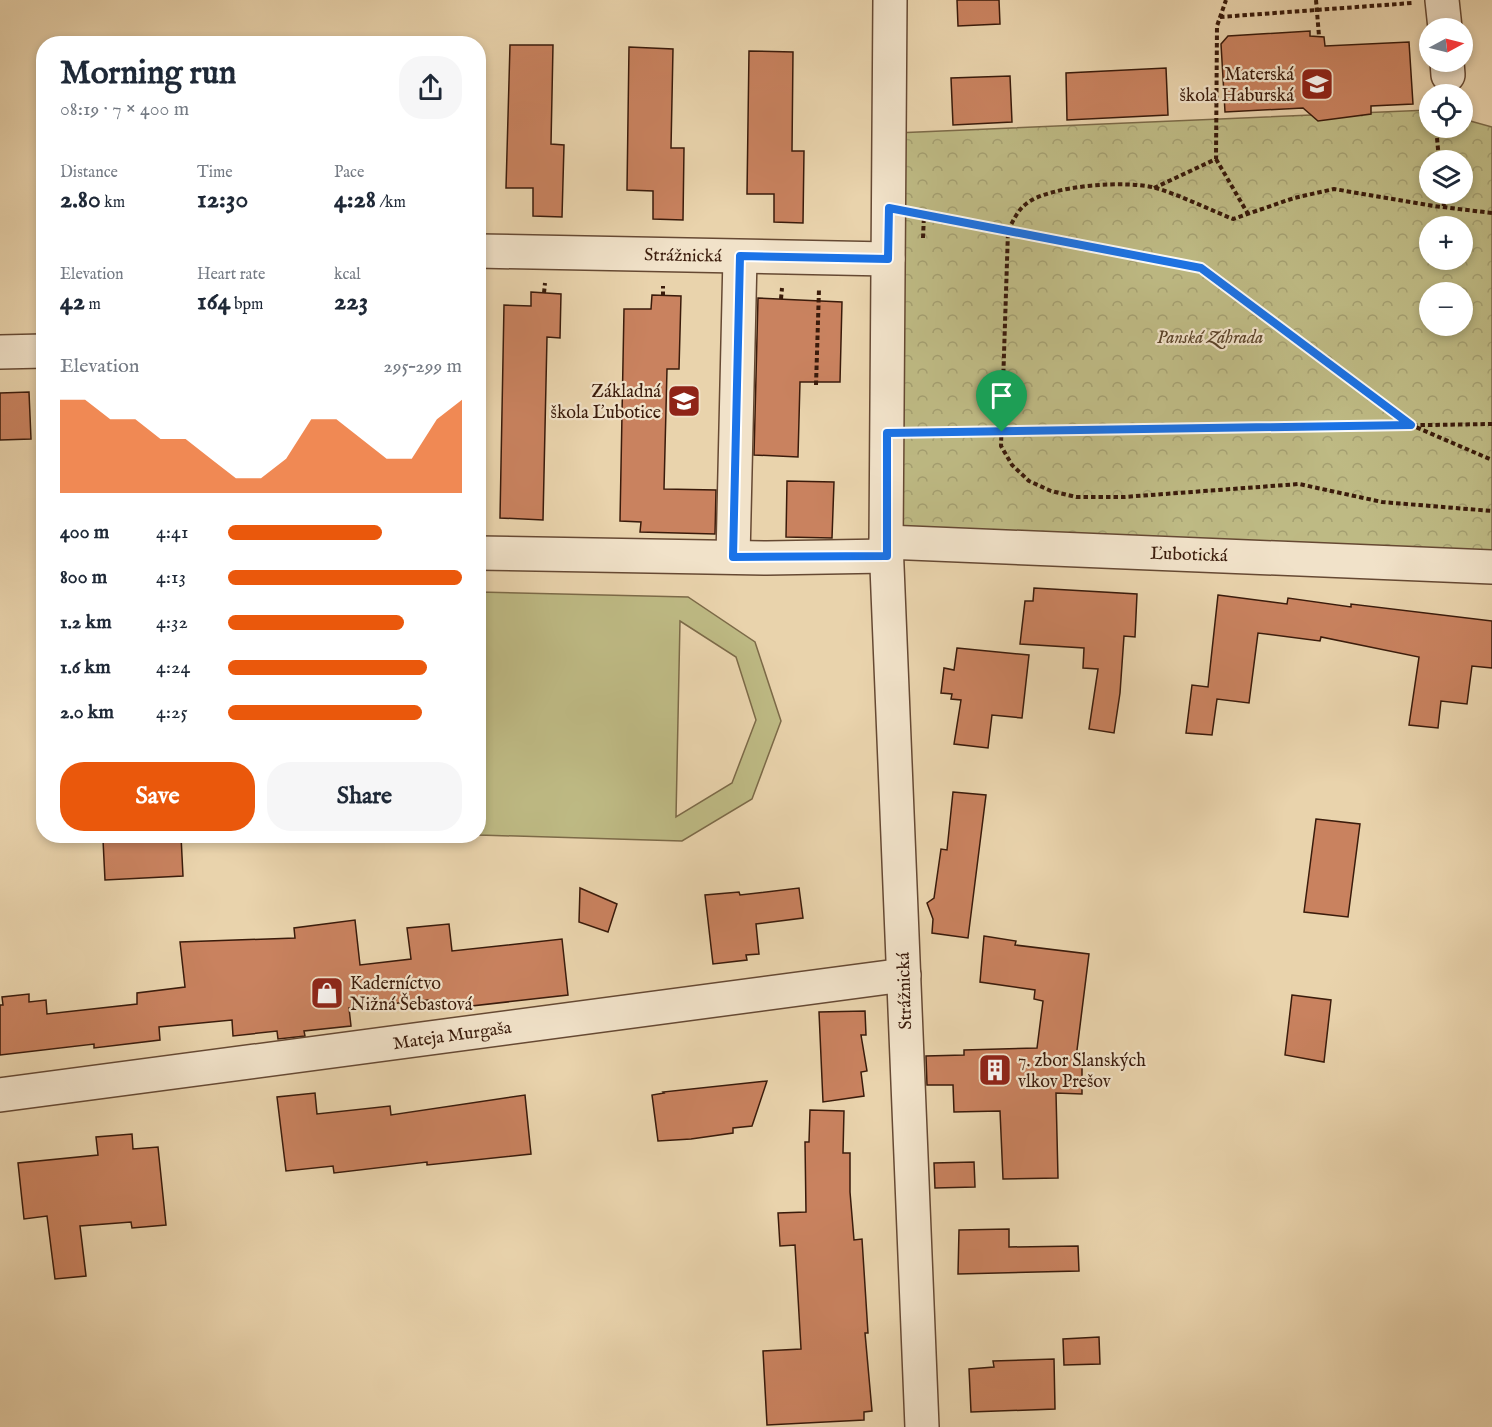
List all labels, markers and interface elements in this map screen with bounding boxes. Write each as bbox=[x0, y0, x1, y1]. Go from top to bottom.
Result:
north arrow bbox=[1419, 18, 1473, 72]
map controls bbox=[1419, 18, 1473, 336]
text: Morning run bbox=[60, 53, 236, 95]
button: share bbox=[399, 56, 462, 119]
place label: Materská škola Haburská bbox=[1179, 64, 1294, 108]
school or university icon: Materská škola Haburská bbox=[1299, 66, 1335, 102]
button: locate bbox=[1419, 84, 1473, 138]
text: 08:19 · 7 × 400 m bbox=[60, 97, 189, 122]
button: layers bbox=[1419, 150, 1473, 204]
text: Distance bbox=[60, 163, 118, 183]
text: Time bbox=[197, 163, 233, 183]
text: Pace bbox=[334, 163, 364, 183]
text: 2.80 bbox=[60, 183, 101, 216]
text: 12:30 bbox=[197, 183, 248, 216]
text: 4:28 bbox=[334, 183, 376, 216]
text: km bbox=[101, 193, 125, 213]
text: /km bbox=[376, 193, 406, 213]
button: + bbox=[1419, 216, 1473, 270]
street label: Strážnická bbox=[644, 244, 722, 269]
text: Elevation bbox=[60, 265, 123, 285]
text: Heart rate bbox=[197, 265, 265, 285]
text: kcal bbox=[334, 265, 361, 285]
button: − bbox=[1419, 282, 1473, 336]
text: 42 bbox=[60, 285, 85, 318]
text: 164 bbox=[197, 285, 230, 318]
text: 223 bbox=[334, 285, 368, 318]
text: m bbox=[85, 295, 101, 315]
text: bpm bbox=[230, 295, 263, 315]
park label: Panská Záhrada bbox=[1157, 327, 1263, 350]
text: Elevation bbox=[60, 354, 139, 379]
text: 295–299 m bbox=[383, 354, 462, 379]
pin bbox=[976, 370, 1027, 432]
icon: arrive bbox=[985, 379, 1018, 412]
place label: Základná škola Ľubotice bbox=[551, 381, 661, 425]
school or university icon: Základná škola Ľubotice bbox=[666, 383, 702, 419]
text: 400 m bbox=[60, 520, 109, 545]
text: 4:41 bbox=[156, 520, 188, 545]
street label: Ľubotická bbox=[1150, 543, 1228, 568]
text: 800 m bbox=[60, 565, 107, 590]
text: 4:13 bbox=[156, 565, 186, 590]
text: 1.2 km bbox=[60, 610, 112, 635]
text: 4:32 bbox=[156, 610, 188, 635]
text: 1.6 km bbox=[60, 655, 111, 680]
text: 4:24 bbox=[156, 655, 190, 680]
text: 2.0 km bbox=[60, 700, 114, 725]
text: 4:25 bbox=[156, 700, 188, 725]
button: Save bbox=[60, 762, 255, 831]
button: Share bbox=[267, 762, 462, 831]
street label: Strážnická bbox=[893, 952, 918, 1030]
place label: Kaderníctvo Nižná Šebastová bbox=[350, 973, 473, 1017]
shop icon: Kaderníctvo Nižná Šebastová bbox=[309, 975, 345, 1011]
street label: Mateja Murgaša bbox=[391, 1017, 513, 1056]
place label: 7. zbor Slanských vlkov Prešov bbox=[1018, 1050, 1146, 1094]
building icon: 7. zbor Slanských vlkov Prešov bbox=[977, 1052, 1013, 1088]

